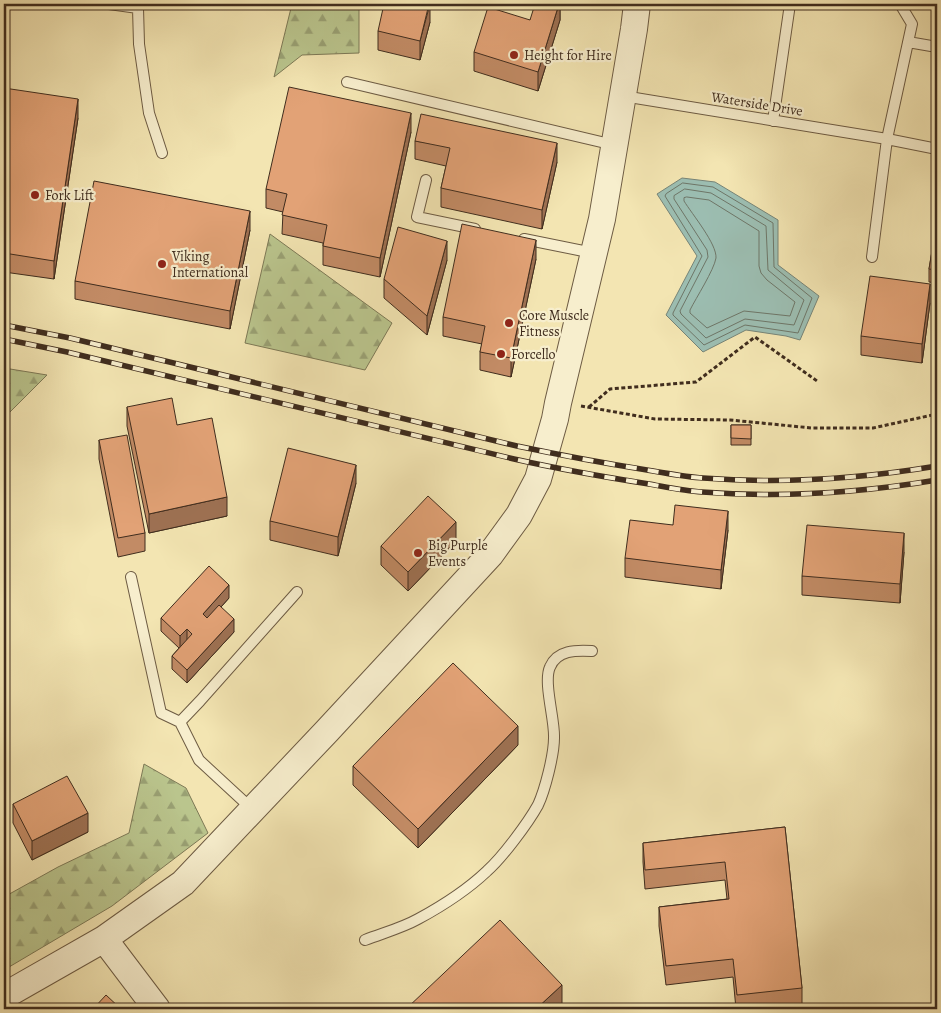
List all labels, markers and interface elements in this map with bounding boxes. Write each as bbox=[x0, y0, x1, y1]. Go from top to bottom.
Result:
place label: Height for Hire bbox=[524, 46, 612, 65]
marker: Height for Hire bbox=[508, 49, 520, 61]
street label: Waterside Drive bbox=[709, 87, 804, 121]
place label: Fork Lift bbox=[45, 186, 94, 205]
marker: Fork Lift bbox=[29, 189, 41, 201]
place label: Viking International bbox=[171, 247, 249, 282]
marker: Viking International bbox=[156, 258, 168, 270]
place label: Core Muscle Fitness bbox=[519, 306, 589, 341]
marker: Core Muscle Fitness bbox=[503, 317, 515, 329]
place label: Forcello bbox=[511, 345, 556, 364]
marker: Forcello bbox=[495, 348, 507, 360]
place label: Big Purple Events bbox=[428, 536, 488, 571]
marker: Big Purple Events bbox=[412, 547, 424, 559]

